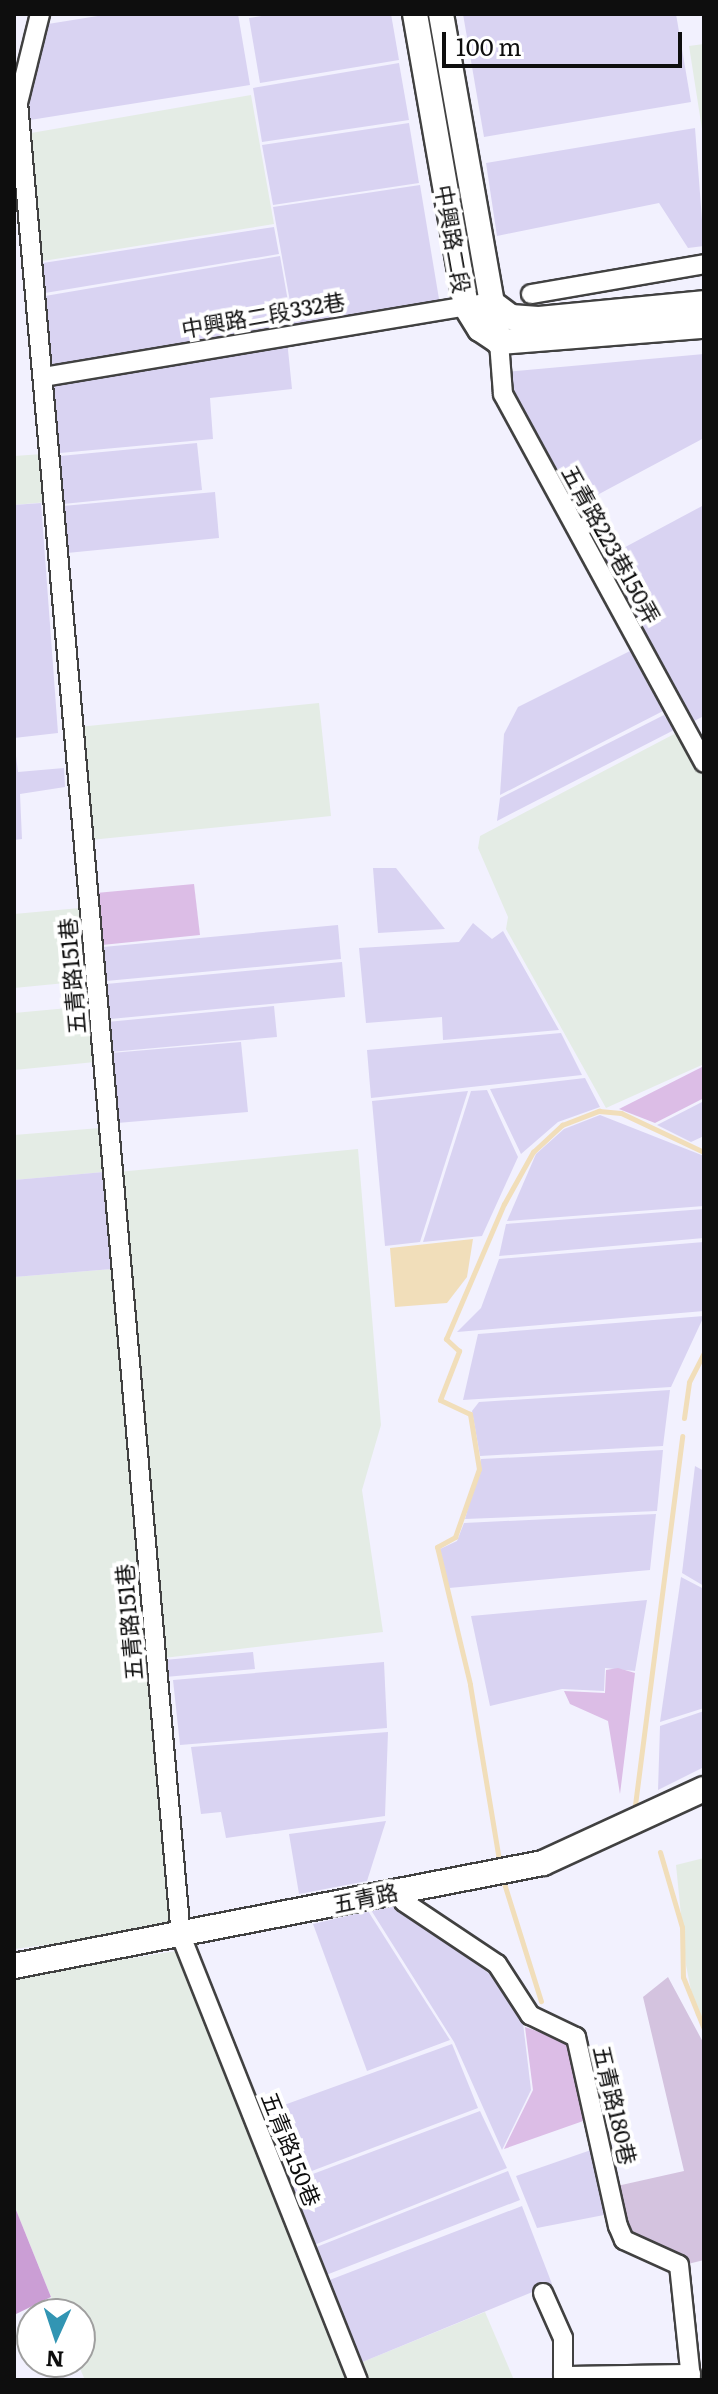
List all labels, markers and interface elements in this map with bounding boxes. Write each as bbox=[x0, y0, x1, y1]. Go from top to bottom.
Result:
scale bar bbox=[446, 16, 686, 66]
text: 100 m bbox=[456, 28, 522, 63]
street label: 中興路二段 bbox=[431, 183, 477, 295]
street label: 中興路二段332巷 bbox=[179, 287, 347, 341]
street label: 五青路223巷150弄 bbox=[558, 460, 666, 628]
street label: 五青路151巷 bbox=[53, 917, 89, 1035]
street label: 五青路151巷 bbox=[110, 1563, 146, 1681]
street label: 五青路 bbox=[330, 1877, 400, 1917]
street label: 五青路180巷 bbox=[589, 2043, 643, 2167]
street label: 五青路150巷 bbox=[257, 2088, 327, 2210]
north arrow bbox=[16, 2298, 96, 2378]
text: N bbox=[45, 2344, 65, 2377]

